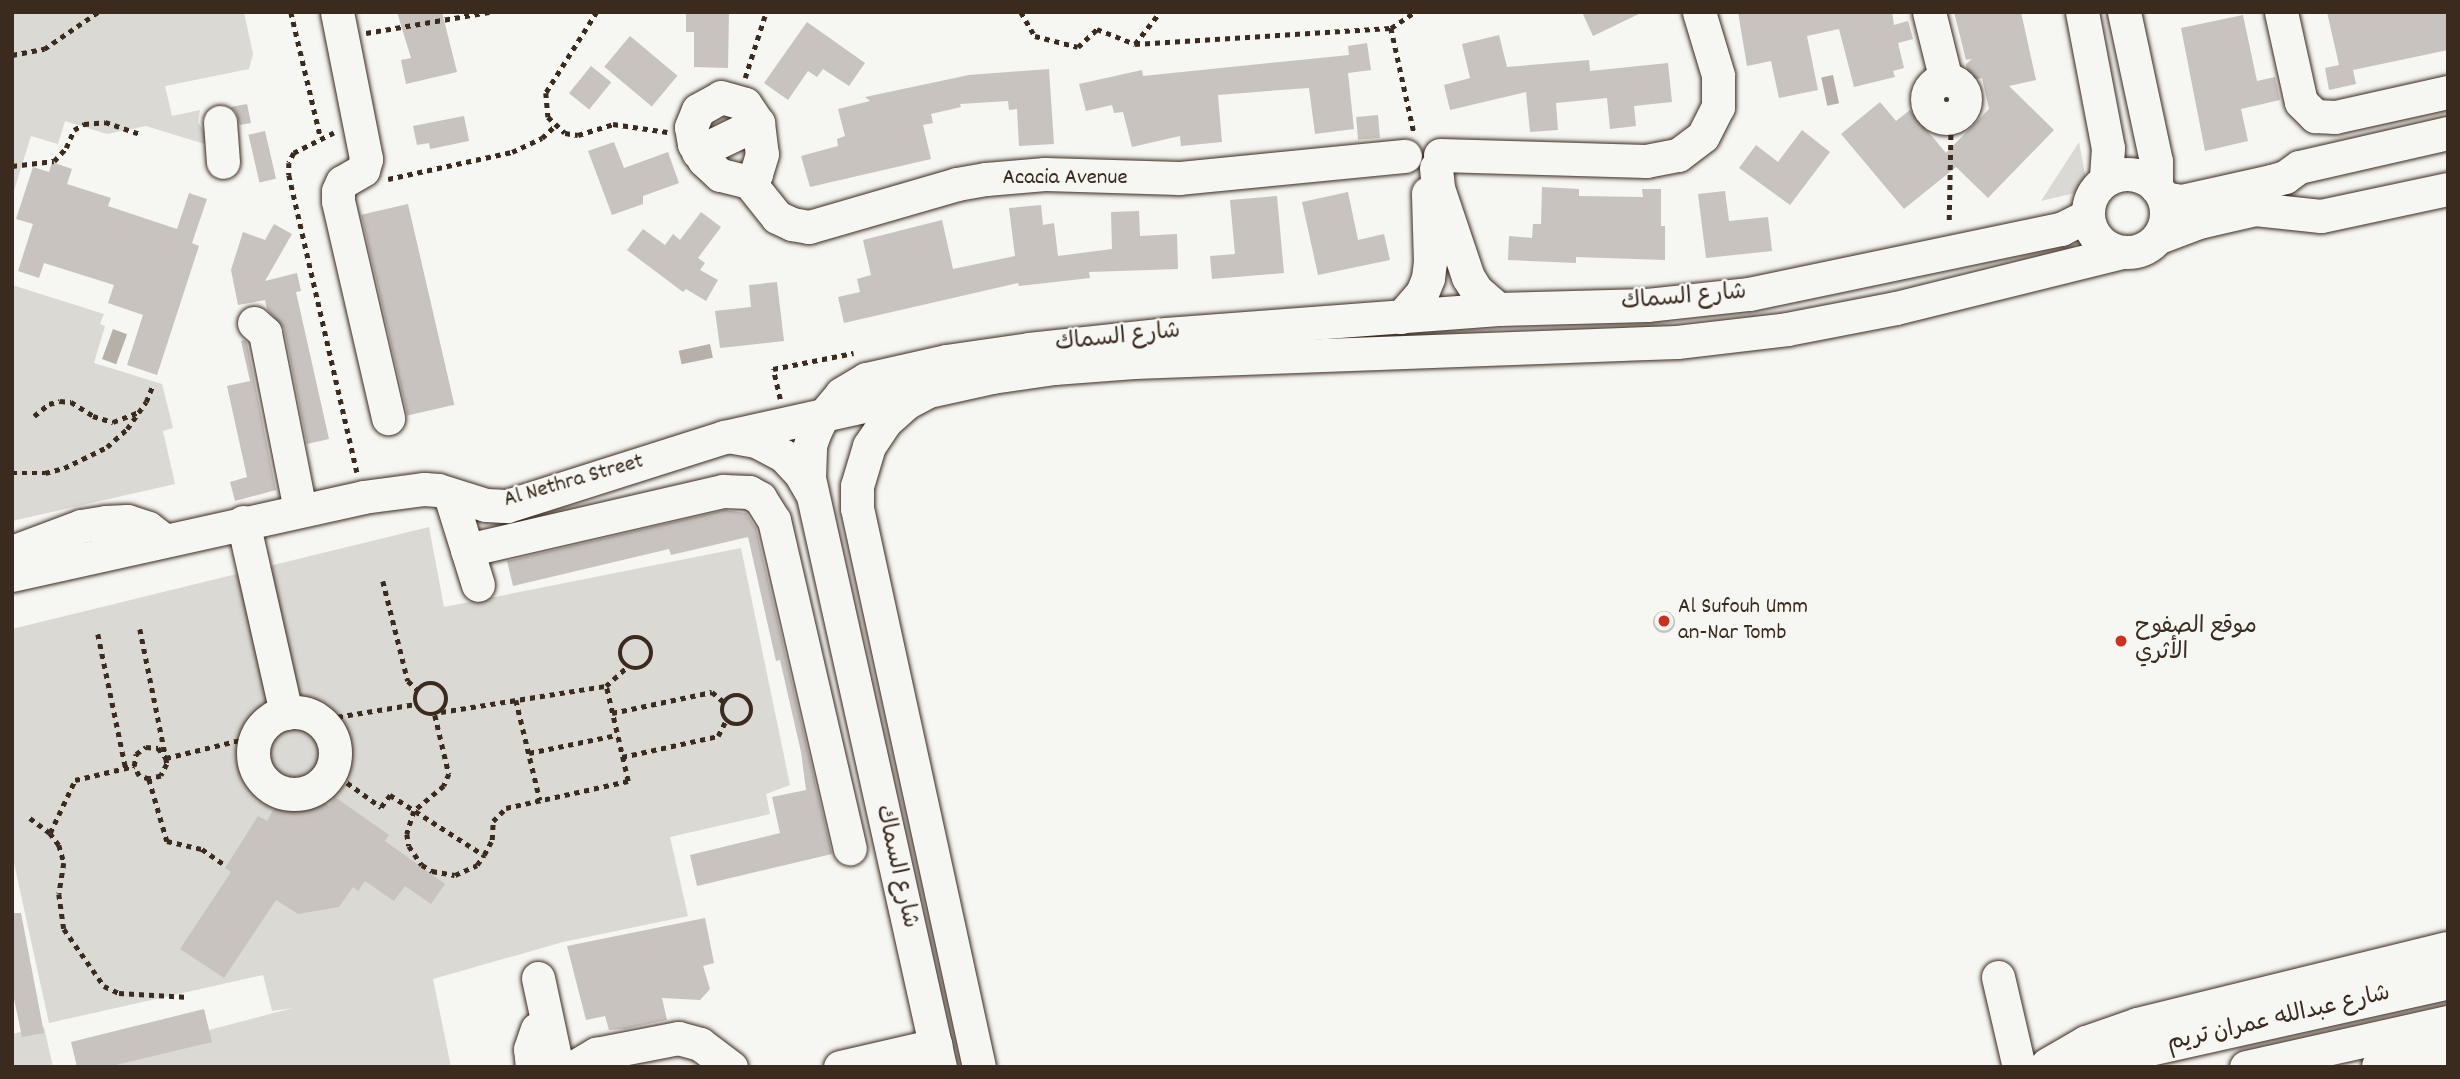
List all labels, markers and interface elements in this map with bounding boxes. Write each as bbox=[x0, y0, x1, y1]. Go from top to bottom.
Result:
street label: Acacia Avenue bbox=[1002, 165, 1128, 193]
street label: شارع السماك bbox=[1620, 280, 1748, 318]
street label: شارع السماك bbox=[1054, 319, 1182, 359]
street label: Al Nethra Street bbox=[501, 449, 647, 515]
place label: Al Sufouh Umm an-Nar Tomb bbox=[1678, 594, 1808, 648]
marker: Al Sufouh Umm an-Nar Tomb bbox=[1656, 613, 1672, 629]
place label: موقع الصفوح الأثري bbox=[2135, 614, 2257, 668]
marker: موقع الصفوح الأثري bbox=[2113, 633, 2129, 649]
street label: شارع السماك bbox=[867, 803, 923, 931]
street label: شارع عبدالله عمران تريم bbox=[2165, 981, 2393, 1059]

